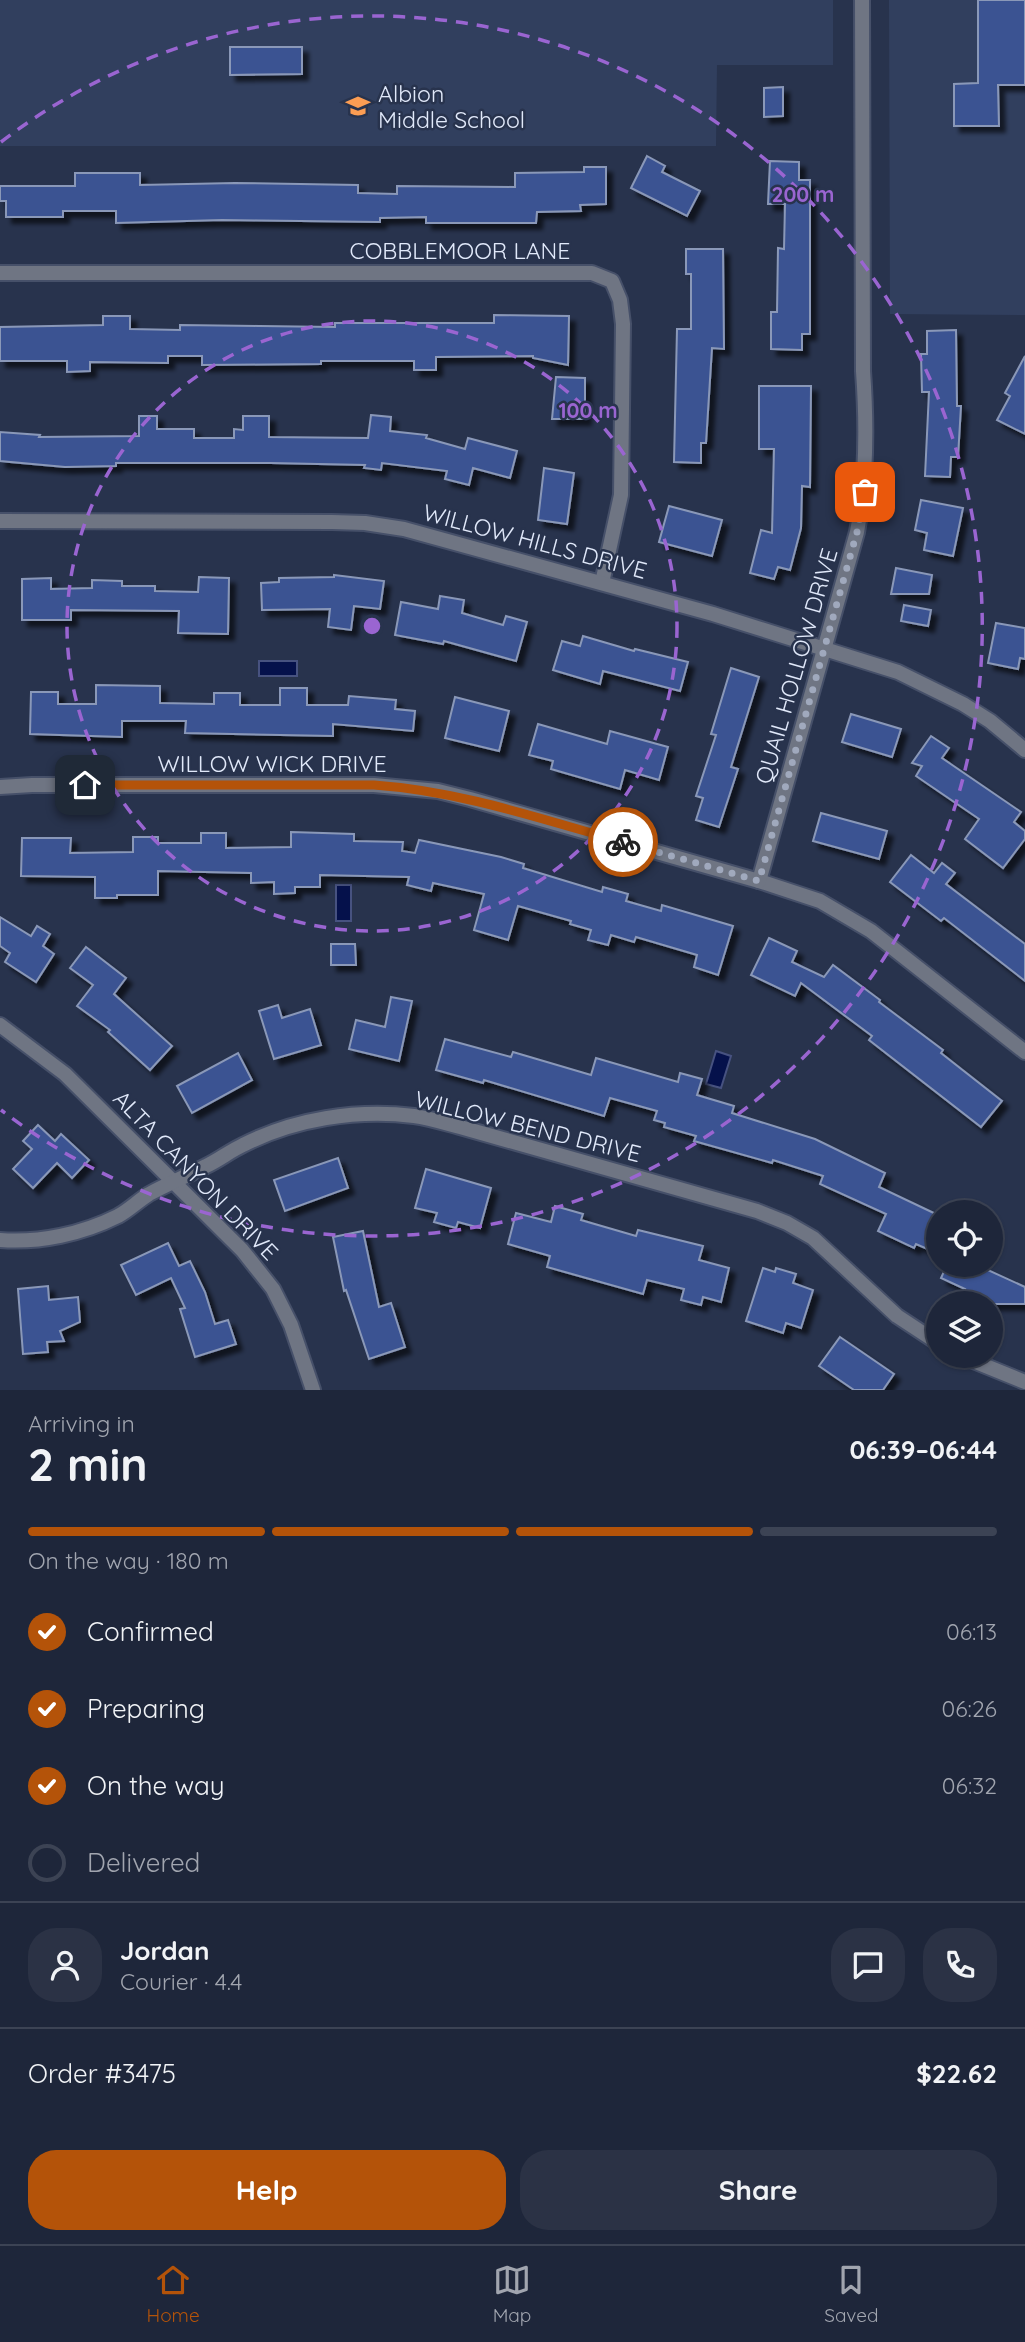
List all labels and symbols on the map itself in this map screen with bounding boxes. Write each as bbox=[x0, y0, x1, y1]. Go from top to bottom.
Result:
place label: Albion Middle School bbox=[378, 79, 525, 134]
school or university icon: Albion Middle School bbox=[344, 92, 372, 120]
text: 200 m bbox=[772, 181, 834, 207]
street label: COBBLEMOOR LANE bbox=[350, 236, 570, 265]
text: 100 m bbox=[558, 397, 618, 423]
pin bbox=[835, 462, 895, 522]
street label: WILLOW HILLS DRIVE bbox=[420, 497, 650, 585]
street label: QUAIL HOLLOW DRIVE bbox=[748, 545, 844, 787]
centre of rings bbox=[360, 614, 384, 638]
street label: WILLOW WICK DRIVE bbox=[157, 749, 387, 778]
pin bbox=[55, 755, 115, 815]
courier bbox=[588, 807, 658, 877]
street label: ALTA CANYON DRIVE bbox=[107, 1084, 285, 1266]
street label: WILLOW BEND DRIVE bbox=[412, 1084, 644, 1168]

